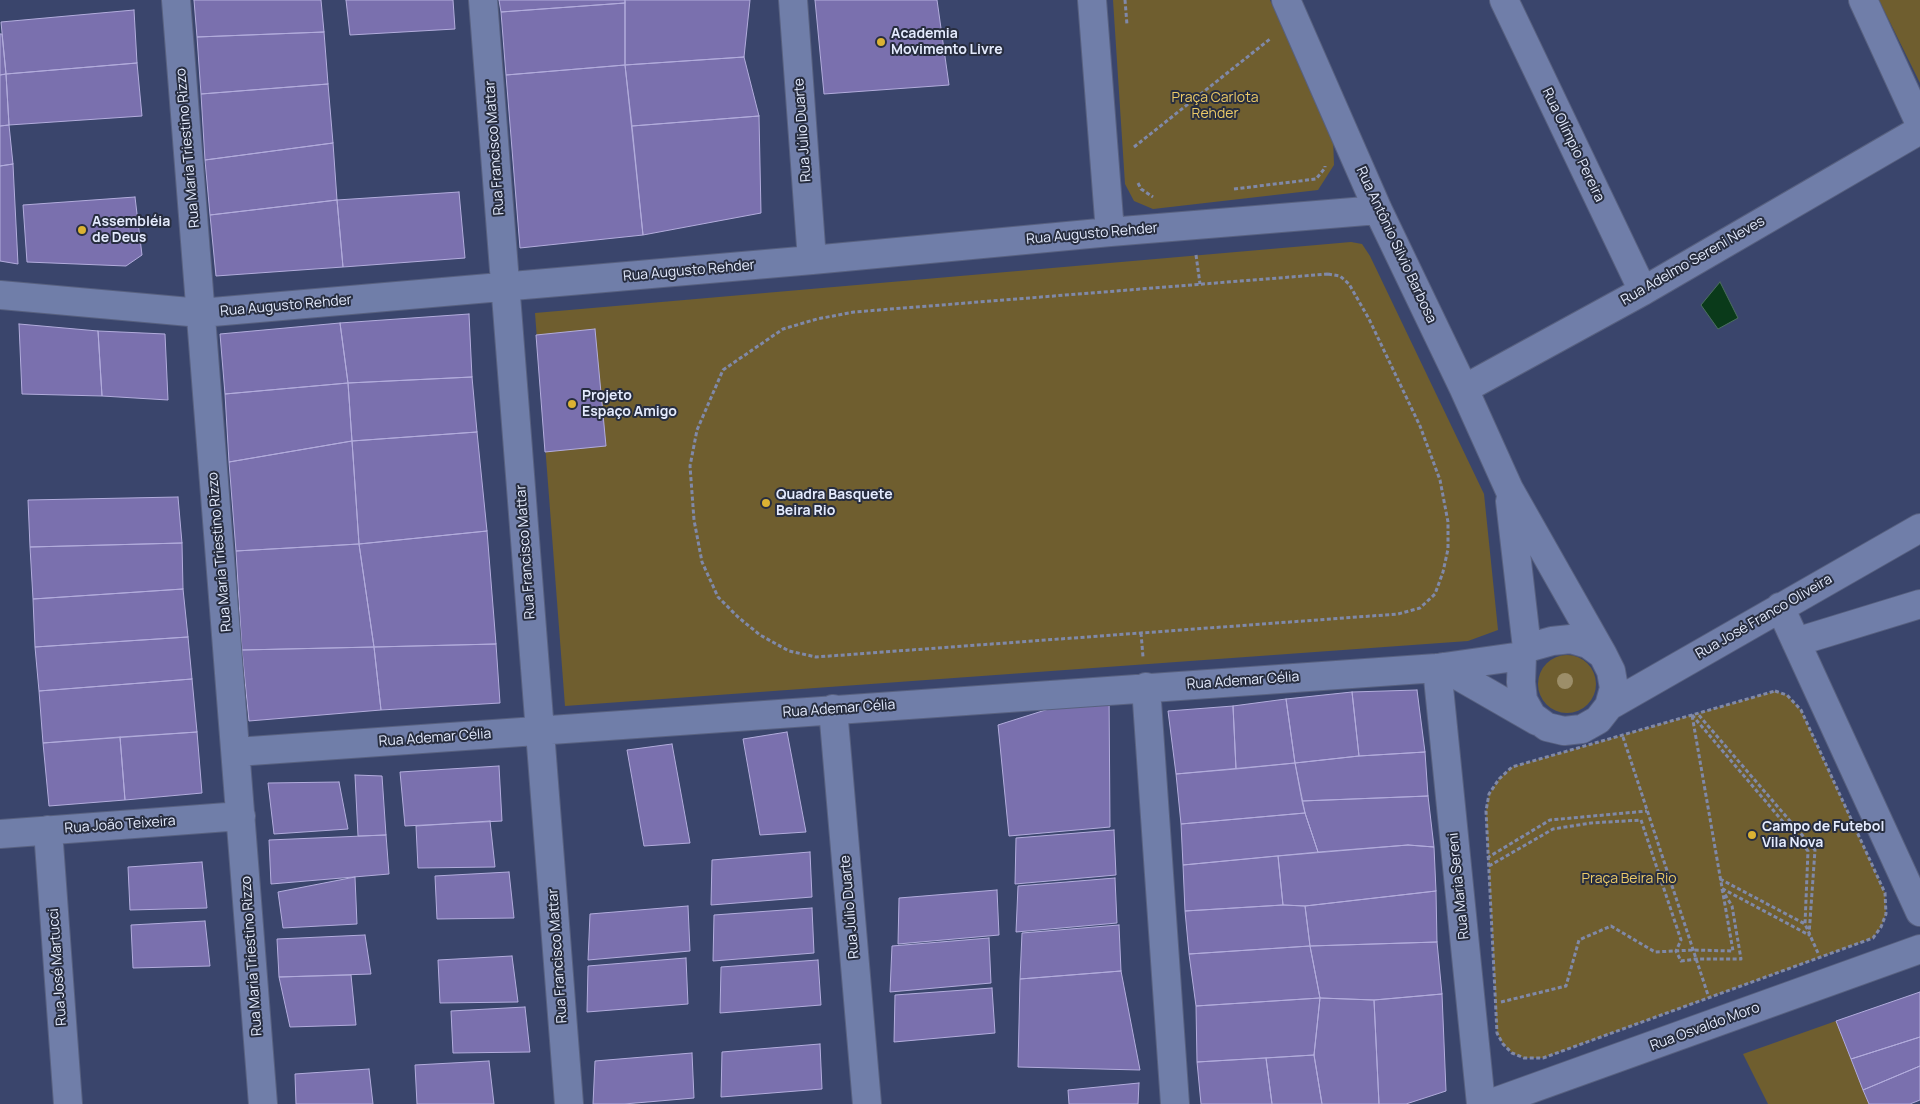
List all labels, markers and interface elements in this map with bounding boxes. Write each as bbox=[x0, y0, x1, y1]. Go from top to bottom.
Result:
place label: Academia Movimento Livre bbox=[891, 26, 1003, 58]
marker: Academia Movimento Livre bbox=[875, 36, 887, 48]
street label: Rua Maria Triestino Rizzo bbox=[173, 67, 203, 229]
street label: Rua Júlio Duarte bbox=[791, 77, 815, 183]
street label: Rua Francisco Mattar bbox=[482, 80, 508, 216]
street label: Rua Olímpio Pereira bbox=[1538, 85, 1608, 205]
park label: Praça Carlota Rehder bbox=[1171, 90, 1259, 122]
street label: Rua Antônio Silvio Barbosa bbox=[1352, 164, 1440, 326]
street label: Rua Adelmo Sereni Neves bbox=[1618, 213, 1768, 309]
place label: Assembléia de Deus bbox=[92, 214, 170, 246]
street label: Rua Augusto Rehder bbox=[1025, 220, 1159, 248]
marker: Assembléia de Deus bbox=[76, 224, 88, 236]
street label: Rua Augusto Rehder bbox=[622, 257, 756, 285]
street label: Rua Augusto Rehder bbox=[219, 292, 353, 320]
place label: Projeto Espaço Amigo bbox=[582, 388, 677, 421]
marker: Projeto Espaço Amigo bbox=[566, 398, 578, 410]
street label: Rua Maria Triestino Rizzo bbox=[205, 471, 235, 633]
street label: Rua Francisco Mattar bbox=[513, 484, 539, 620]
place label: Quadra Basquete Beira Rio bbox=[776, 487, 893, 520]
marker: Quadra Basquete Beira Rio bbox=[760, 497, 772, 509]
street label: Rua José Franco Oliveira bbox=[1693, 571, 1835, 663]
street label: Rua Ademar Célia bbox=[1186, 669, 1300, 693]
street label: Rua Ademar Célia bbox=[782, 697, 896, 721]
street label: Rua Ademar Célia bbox=[378, 726, 492, 750]
street label: Rua João Teixeira bbox=[64, 813, 176, 837]
place label: Campo de Futebol Vila Nova bbox=[1762, 819, 1884, 852]
marker: Campo de Futebol Vila Nova bbox=[1746, 829, 1758, 841]
street label: Rua Maria Sereni bbox=[1445, 832, 1473, 940]
street label: Rua Júlio Duarte bbox=[837, 854, 863, 960]
park label: Praça Beira Rio bbox=[1581, 871, 1677, 887]
street label: Rua Maria Triestino Rizzo bbox=[238, 875, 266, 1037]
street label: Rua Francisco Mattar bbox=[545, 888, 571, 1024]
street label: Rua José Martucci bbox=[46, 908, 70, 1026]
street label: Rua Osvaldo Moro bbox=[1648, 999, 1762, 1055]

